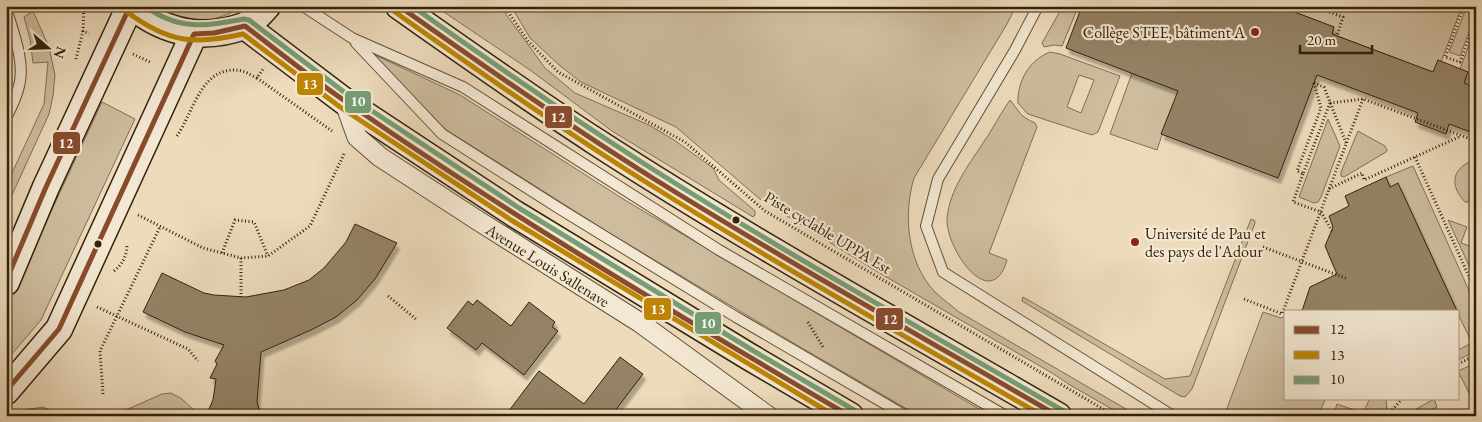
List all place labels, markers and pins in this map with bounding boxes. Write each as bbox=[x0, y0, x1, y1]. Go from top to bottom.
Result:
place label: Collège STEE, bâtiment A bbox=[1083, 22, 1246, 43]
marker: Collège STEE, bâtiment A bbox=[1249, 26, 1261, 38]
unlabelled marker bbox=[731, 215, 741, 225]
place label: Université de Pau et des pays de l'Adour bbox=[1145, 223, 1266, 262]
marker: Université de Pau et des pays de l'Adour bbox=[1129, 236, 1141, 248]
unlabelled marker bbox=[93, 239, 103, 249]

